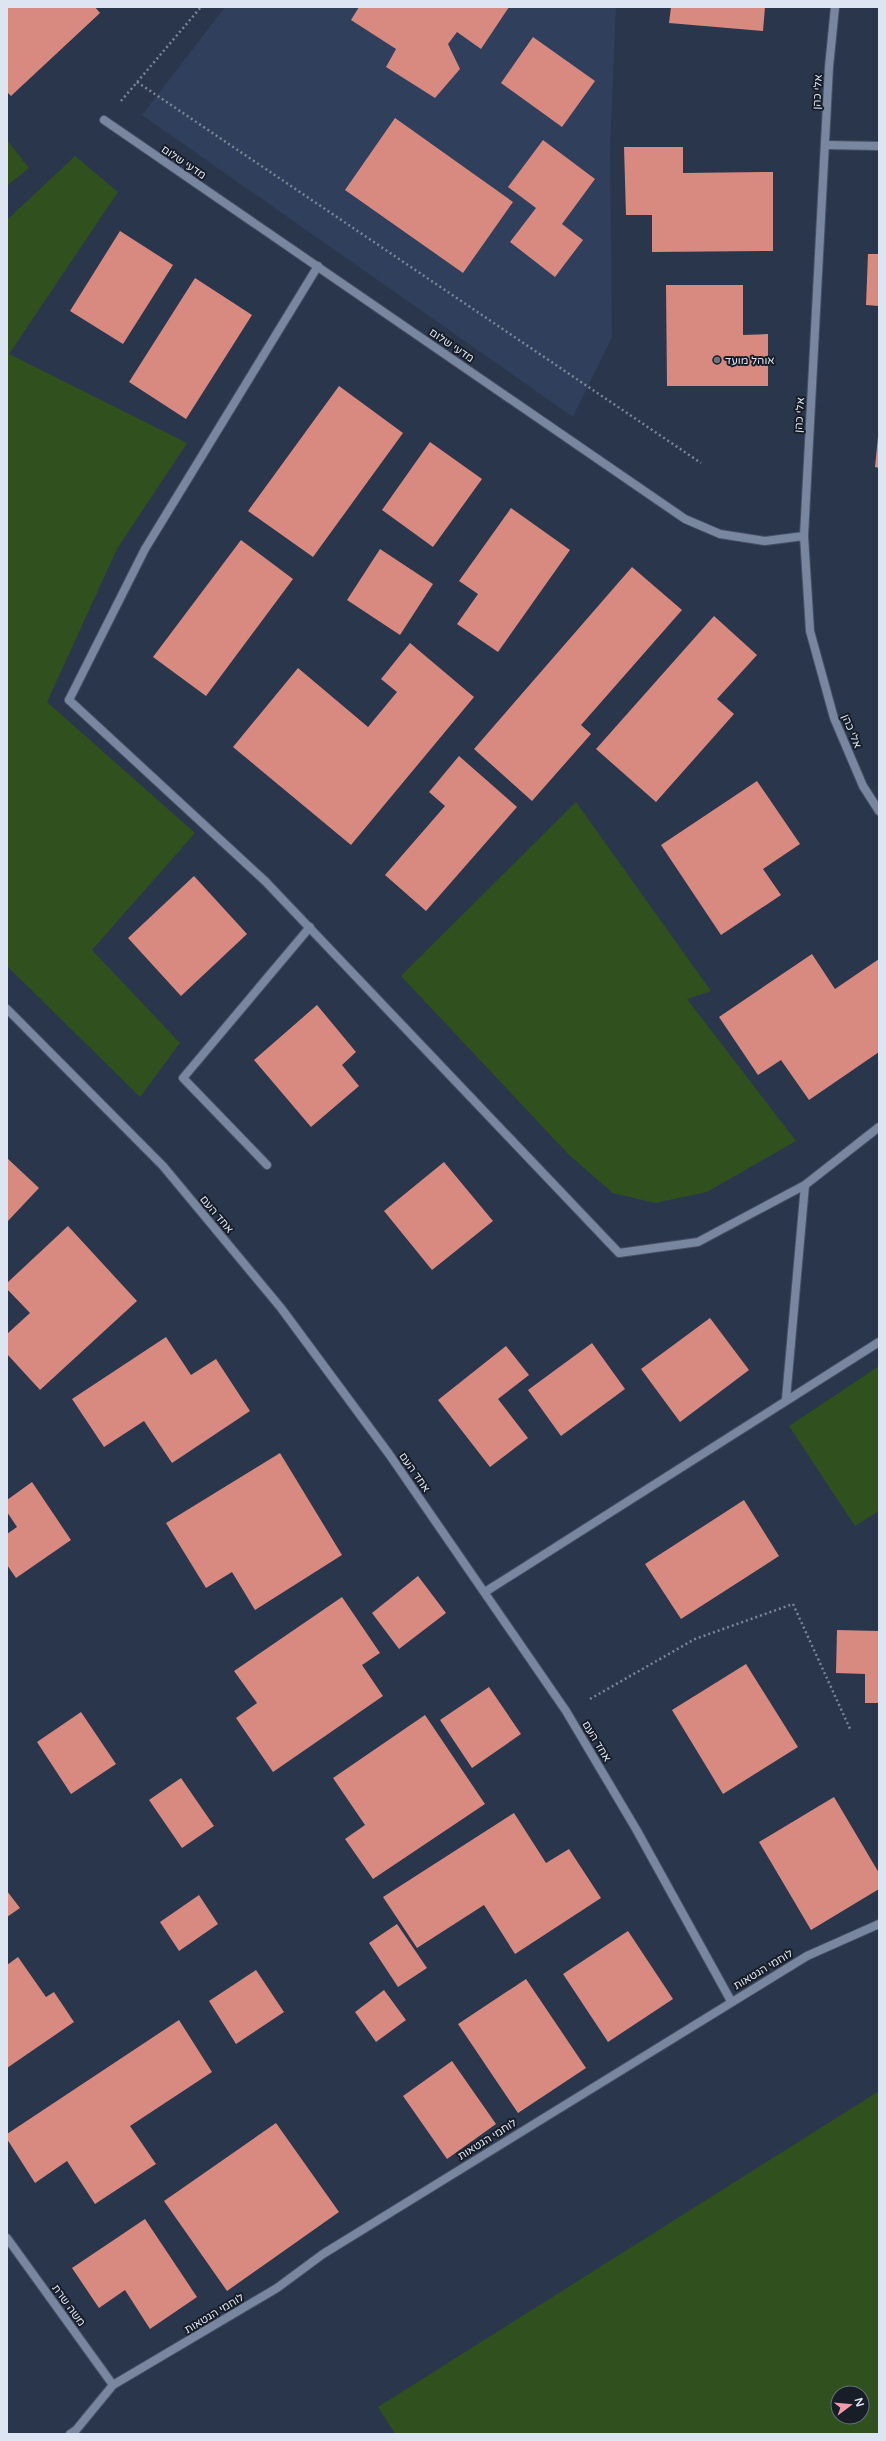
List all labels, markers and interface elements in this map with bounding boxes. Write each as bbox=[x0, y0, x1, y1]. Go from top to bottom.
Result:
street label: אלי כהן bbox=[810, 74, 825, 110]
street label: מדעי שלום bbox=[159, 143, 209, 182]
street label: מדעי שלום bbox=[427, 326, 477, 365]
place label: אוהל מועד bbox=[725, 354, 775, 367]
marker: אוהל מועד bbox=[712, 355, 722, 365]
street label: אלי כהן bbox=[792, 397, 807, 433]
street label: אלי כהן bbox=[839, 712, 864, 750]
street label: אחד העם bbox=[197, 1193, 236, 1236]
street label: אחד העם bbox=[396, 1450, 433, 1495]
street label: אחד העם bbox=[579, 1719, 614, 1764]
street label: לוחמי הגטאות bbox=[731, 1947, 795, 1992]
street label: לוחמי הגטאות bbox=[455, 2116, 519, 2163]
street label: משה שרת bbox=[49, 2282, 88, 2329]
street label: לוחמי הגטאות bbox=[182, 2291, 246, 2336]
north arrow bbox=[830, 2385, 870, 2425]
text: N bbox=[852, 2396, 867, 2408]

